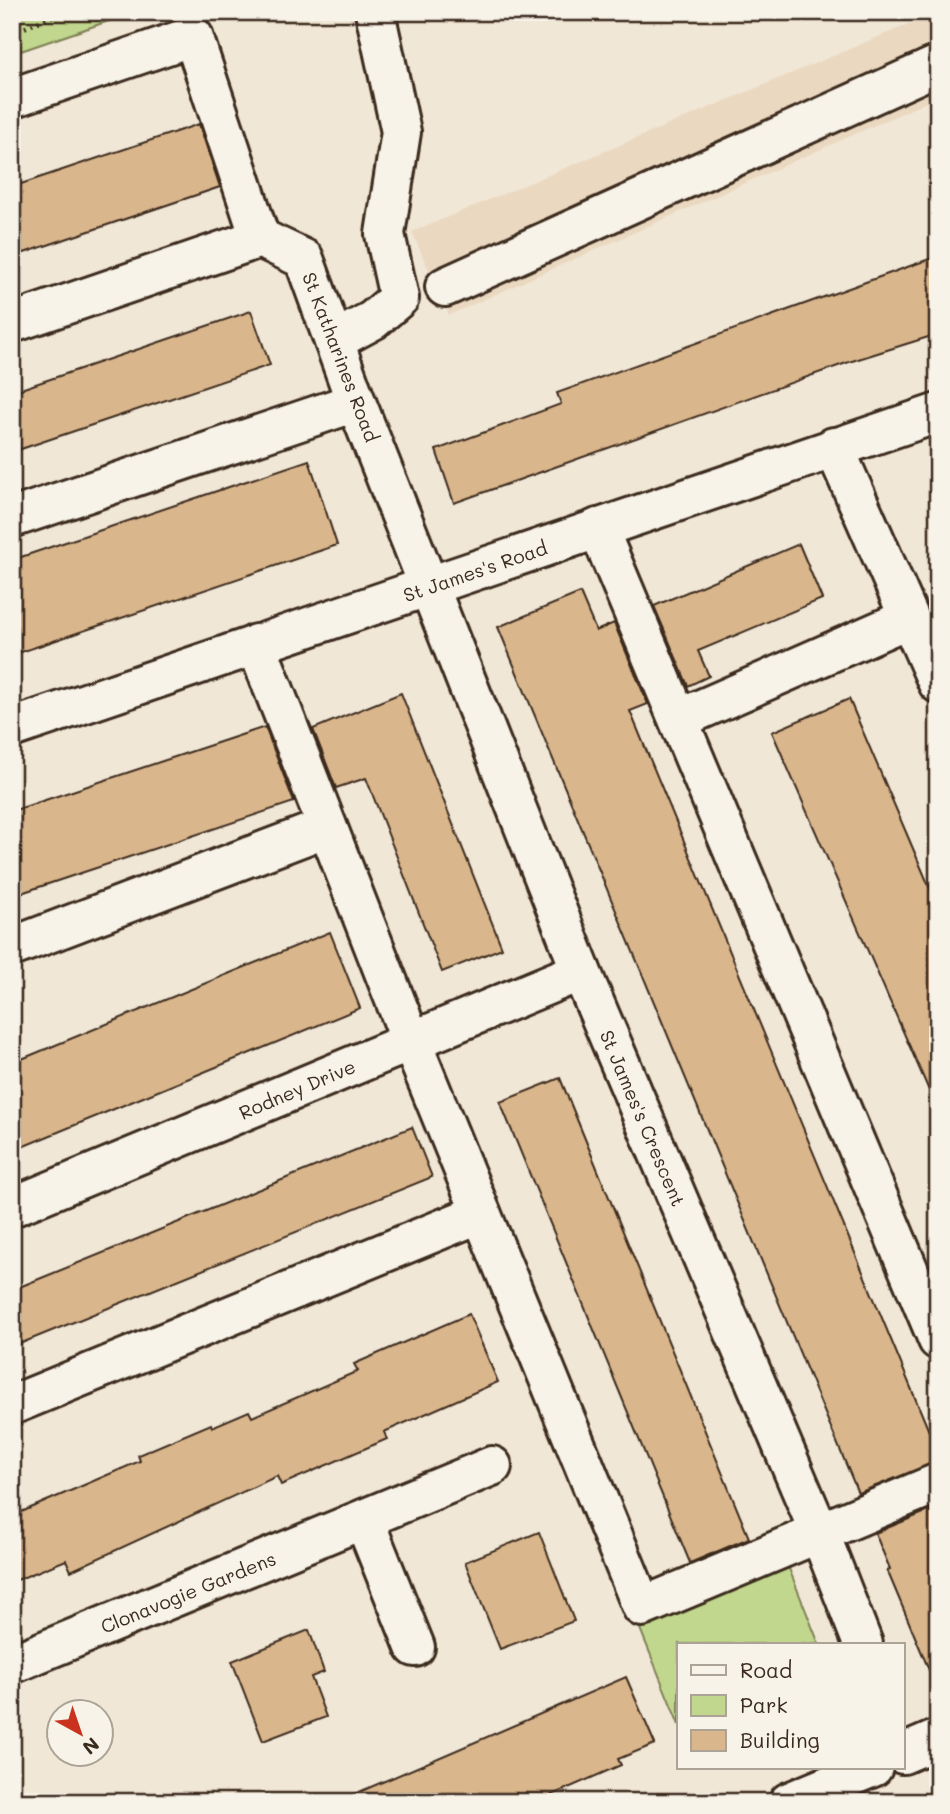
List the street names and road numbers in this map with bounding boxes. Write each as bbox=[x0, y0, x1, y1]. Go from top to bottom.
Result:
street label: St Katharines Road bbox=[297, 269, 385, 445]
street label: St James's Road bbox=[400, 535, 550, 607]
street label: St James's Crescent bbox=[595, 1026, 691, 1210]
street label: Rodney Drive bbox=[235, 1053, 359, 1125]
street label: Clonavogie Gardens bbox=[97, 1545, 279, 1639]

